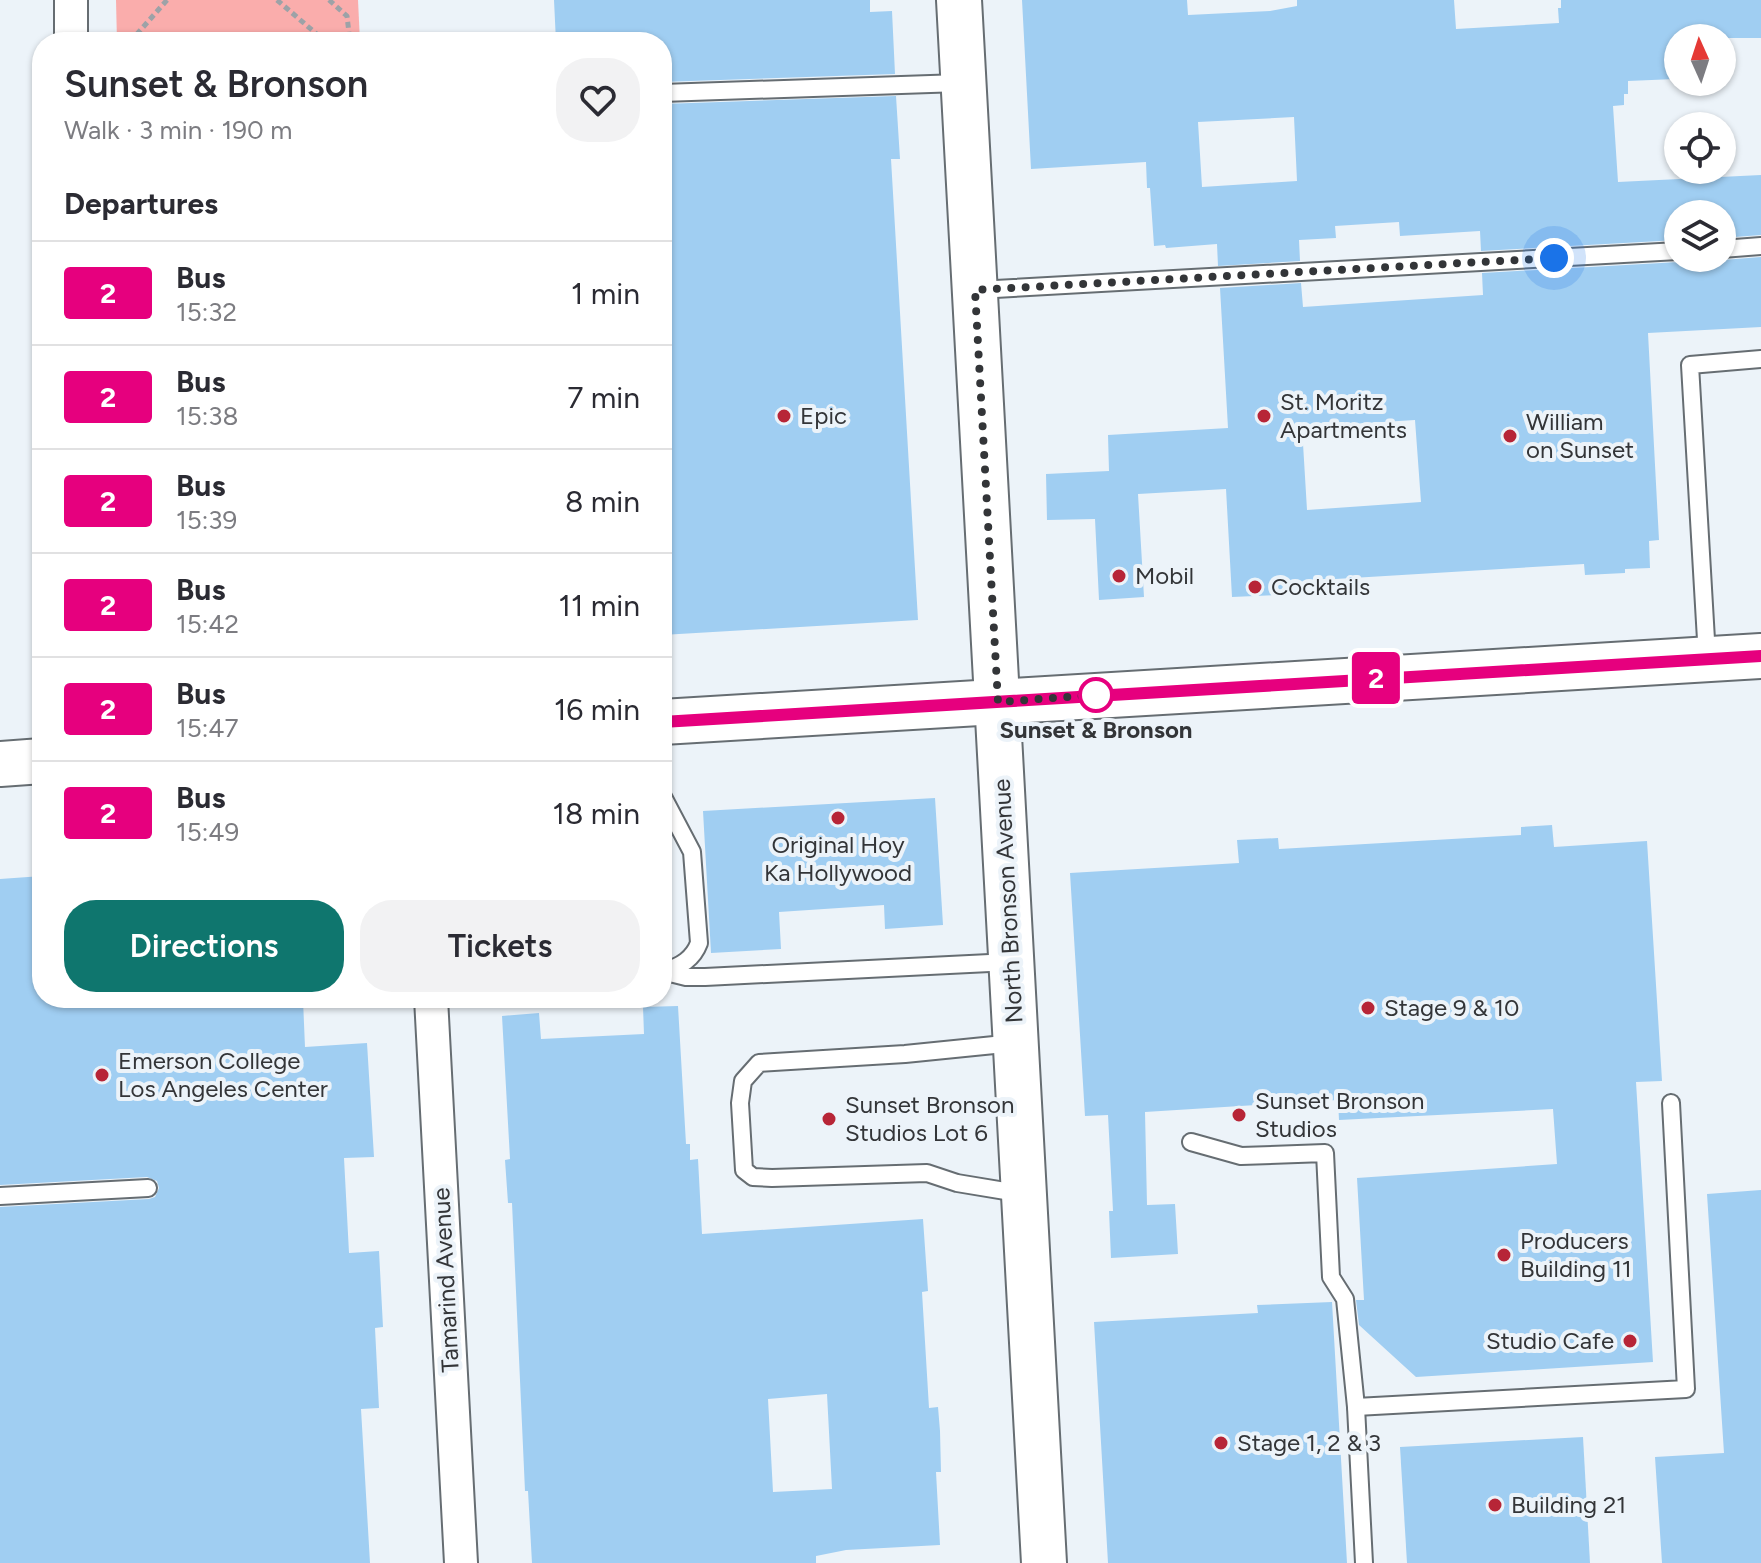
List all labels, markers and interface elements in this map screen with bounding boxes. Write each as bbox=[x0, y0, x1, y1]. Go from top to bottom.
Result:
north arrow bbox=[1664, 24, 1736, 96]
map controls bbox=[1664, 24, 1736, 272]
button: heart bbox=[556, 58, 640, 142]
text: Sunset & Bronson bbox=[64, 61, 368, 107]
button: locate bbox=[1664, 112, 1736, 184]
text: Walk · 3 min · 190 m bbox=[64, 114, 292, 146]
text: Departures bbox=[64, 185, 218, 222]
button: layers bbox=[1664, 200, 1736, 272]
your location bbox=[1534, 238, 1574, 278]
text: Bus bbox=[176, 259, 225, 296]
text: 1 min bbox=[571, 275, 640, 312]
text: 2 bbox=[100, 276, 116, 310]
text: 15:32 bbox=[176, 296, 237, 328]
text: Bus bbox=[176, 363, 225, 400]
text: 7 min bbox=[567, 379, 640, 416]
text: 2 bbox=[100, 380, 116, 414]
place label: St. Moritz Apartments bbox=[1280, 387, 1407, 444]
text: 15:38 bbox=[176, 400, 238, 432]
place label: Epic bbox=[800, 401, 847, 430]
marker: Epic bbox=[775, 407, 793, 425]
marker: St. Moritz Apartments bbox=[1255, 407, 1273, 425]
place label: William on Sunset bbox=[1526, 407, 1634, 464]
marker: William on Sunset bbox=[1501, 427, 1519, 445]
text: Bus bbox=[176, 467, 225, 504]
text: 8 min bbox=[565, 483, 640, 520]
text: 2 bbox=[100, 484, 116, 518]
text: 15:39 bbox=[176, 504, 237, 536]
place label: Mobil bbox=[1135, 561, 1194, 590]
marker: Mobil bbox=[1110, 567, 1128, 585]
text: Bus bbox=[176, 571, 225, 608]
place label: Cocktails bbox=[1271, 572, 1370, 601]
marker: Cocktails bbox=[1246, 578, 1264, 596]
text: 11 min bbox=[559, 587, 640, 624]
text: 2 bbox=[100, 588, 116, 622]
text: 15:42 bbox=[176, 608, 239, 640]
line badge: 2 bbox=[1350, 652, 1402, 704]
text: 2 bbox=[1368, 661, 1384, 695]
text: Bus bbox=[176, 675, 225, 712]
marker: Sunset & Bronson bbox=[1079, 678, 1113, 712]
text: 16 min bbox=[554, 691, 640, 728]
text: 2 bbox=[100, 692, 116, 726]
text: 15:47 bbox=[176, 712, 238, 744]
place label: Sunset & Bronson bbox=[999, 715, 1193, 744]
street label: North Bronson Avenue bbox=[987, 778, 1028, 1024]
text: Bus bbox=[176, 779, 225, 816]
text: 18 min bbox=[553, 795, 640, 832]
text: 2 bbox=[100, 796, 116, 830]
marker: Original Hoy Ka Hollywood bbox=[829, 809, 847, 827]
text: 15:49 bbox=[176, 816, 239, 848]
place label: Original Hoy Ka Hollywood bbox=[764, 830, 912, 887]
button: Directions bbox=[64, 900, 344, 992]
button: Tickets bbox=[360, 900, 640, 992]
place label: Stage 9 & 10 bbox=[1384, 993, 1519, 1022]
marker: Stage 9 & 10 bbox=[1359, 999, 1377, 1017]
place label: Emerson College Los Angeles Center bbox=[118, 1046, 328, 1103]
marker: Emerson College Los Angeles Center bbox=[93, 1066, 111, 1084]
place label: Sunset Bronson Studios bbox=[1255, 1086, 1424, 1143]
place label: Sunset Bronson Studios Lot 6 bbox=[845, 1090, 1014, 1147]
marker: Sunset Bronson Studios bbox=[1230, 1106, 1248, 1124]
marker: Sunset Bronson Studios Lot 6 bbox=[820, 1110, 838, 1128]
street label: Tamarind Avenue bbox=[426, 1187, 465, 1373]
place label: Producers Building 11 bbox=[1520, 1226, 1632, 1283]
marker: Producers Building 11 bbox=[1495, 1246, 1513, 1264]
place label: Studio Cafe bbox=[1486, 1326, 1614, 1355]
marker: Studio Cafe bbox=[1621, 1332, 1639, 1350]
place label: Stage 1, 2 & 3 bbox=[1237, 1428, 1381, 1457]
marker: Stage 1, 2 & 3 bbox=[1212, 1434, 1230, 1452]
place label: Building 21 bbox=[1511, 1490, 1626, 1519]
marker: Building 21 bbox=[1486, 1496, 1504, 1514]

